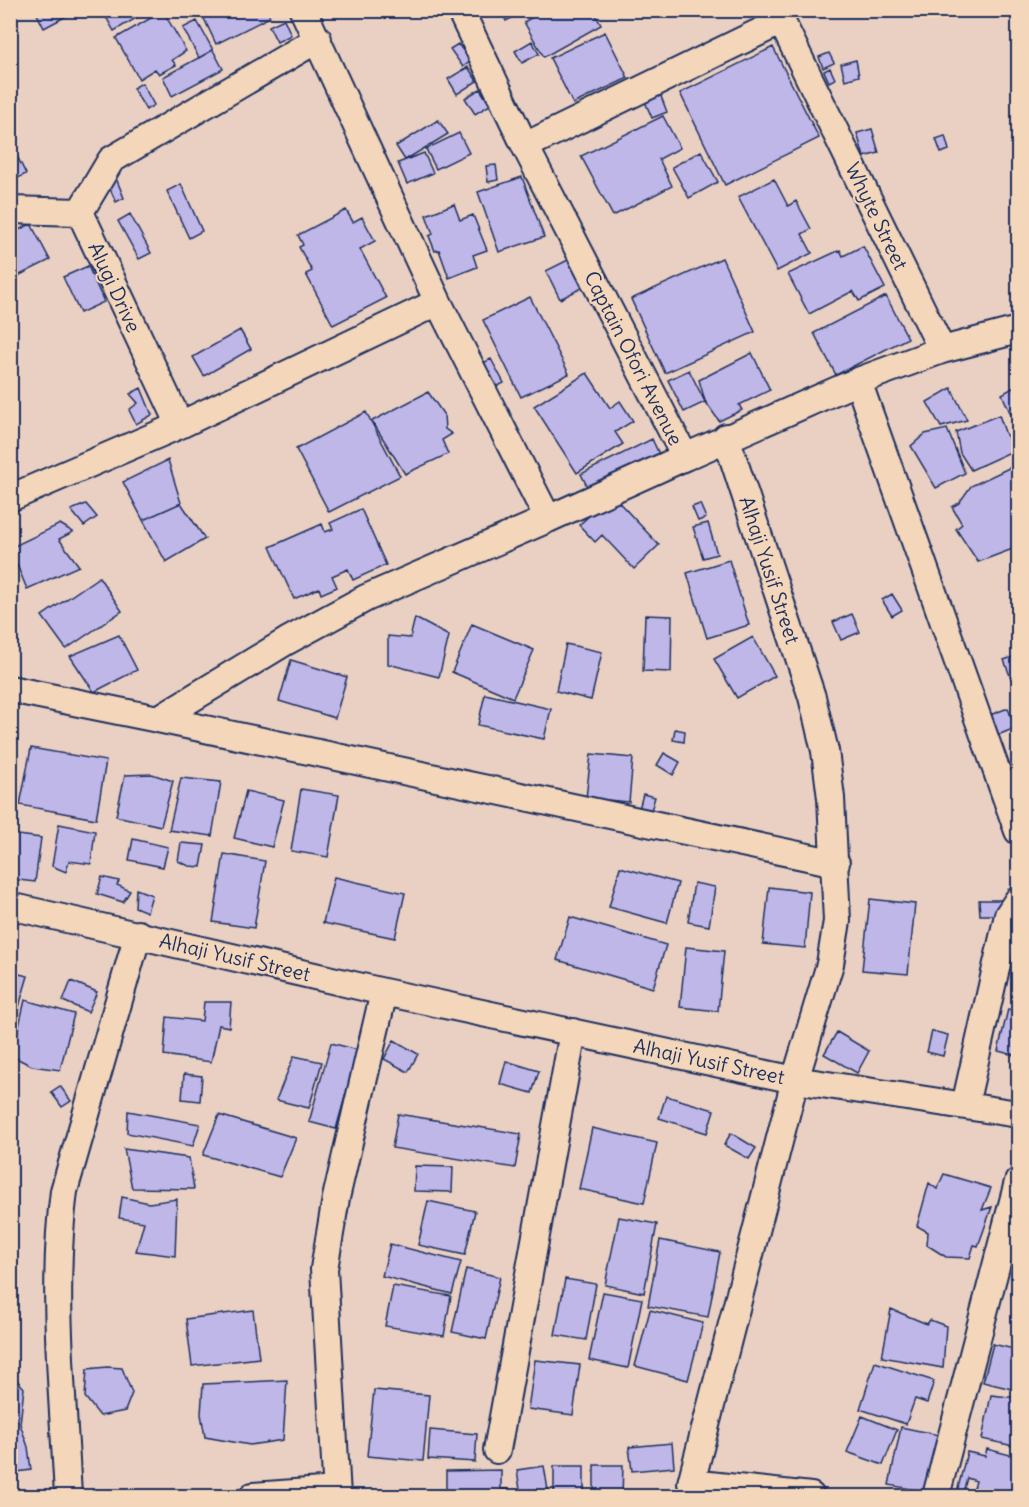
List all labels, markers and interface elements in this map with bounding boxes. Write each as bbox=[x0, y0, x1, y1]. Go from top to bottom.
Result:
street label: Whyte Street bbox=[840, 158, 914, 274]
street label: Alugi Drive bbox=[83, 238, 147, 336]
street label: Captain Ofori Avenue bbox=[579, 267, 689, 449]
street label: Alhaji Yusif Street bbox=[734, 493, 806, 647]
street label: Alhaji Yusif Street bbox=[157, 928, 313, 987]
street label: Alhaji Yusif Street bbox=[631, 1033, 787, 1089]

